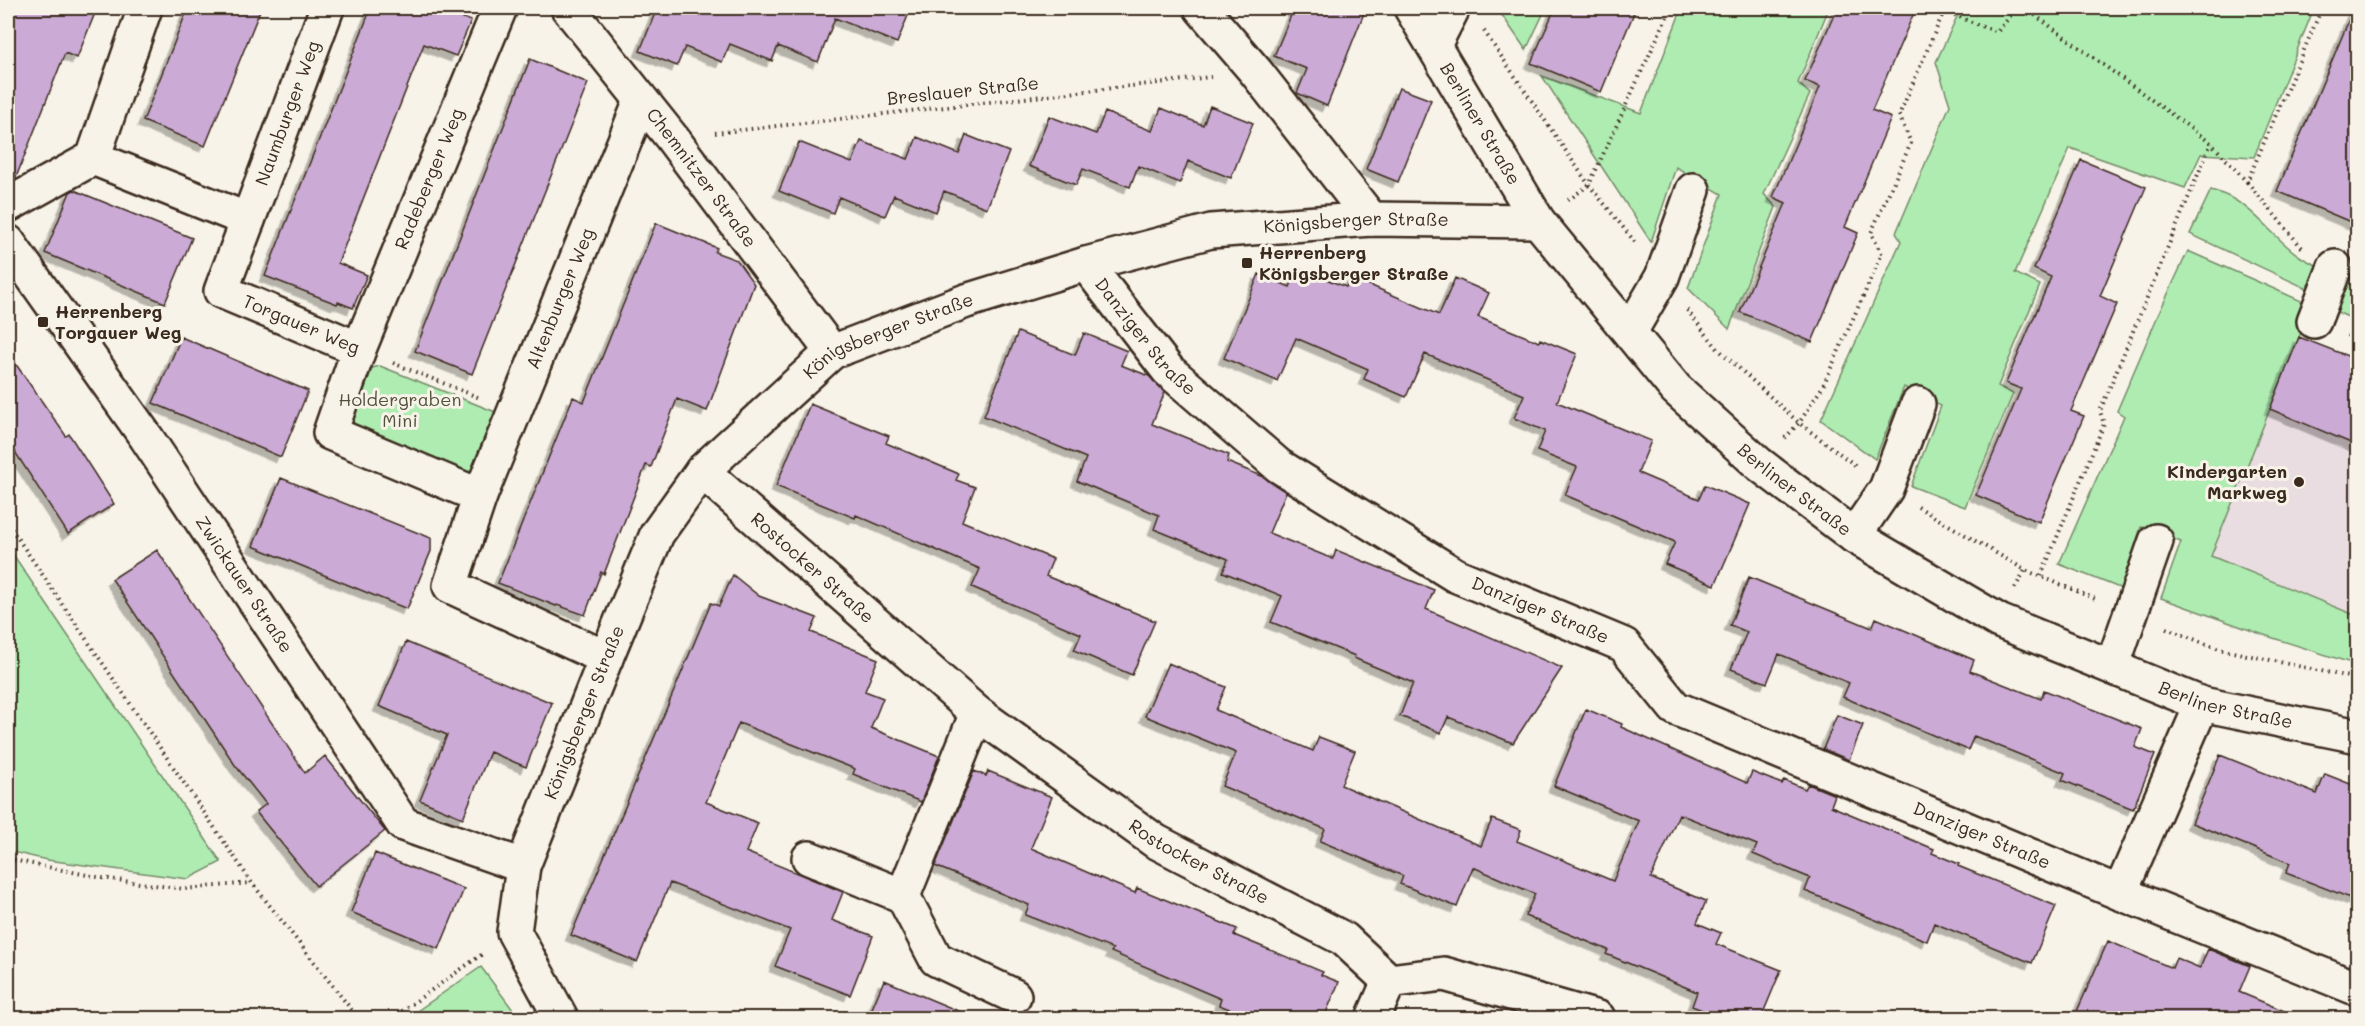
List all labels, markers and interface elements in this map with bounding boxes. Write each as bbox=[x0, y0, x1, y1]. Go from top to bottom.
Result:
street label: Naumburger Weg bbox=[249, 37, 325, 189]
street label: Berliner Straße bbox=[1435, 58, 1527, 189]
street label: Breslauer Straße bbox=[886, 70, 1040, 110]
street label: Chemnitzer Straße bbox=[642, 103, 763, 252]
street label: Radeberger Weg bbox=[388, 104, 468, 253]
street label: Königsberger Straße bbox=[1263, 206, 1449, 238]
street label: Altenburger Weg bbox=[520, 224, 599, 372]
place label: Herrenberg Königsberger Straße bbox=[1259, 240, 1449, 285]
marker: Herrenberg Königsberger Straße bbox=[1240, 256, 1254, 270]
street label: Danziger Straße bbox=[1090, 272, 1202, 400]
street label: Königsberger Straße bbox=[797, 287, 976, 384]
street label: Torgauer Weg bbox=[240, 289, 364, 359]
place label: Herrenberg Torgauer Weg bbox=[55, 299, 182, 344]
marker: Herrenberg Torgauer Weg bbox=[36, 315, 50, 329]
park label: Holdergraben Mini bbox=[339, 387, 461, 432]
street label: Berliner Straße bbox=[1733, 437, 1857, 541]
place label: Kindergarten Markweg bbox=[2167, 459, 2287, 504]
marker: Kindergarten Markweg bbox=[2292, 475, 2306, 489]
street label: Rostocker Straße bbox=[746, 507, 880, 628]
street label: Zwickauer Straße bbox=[191, 511, 299, 657]
street label: Danziger Straße bbox=[1468, 570, 1613, 648]
street label: Königsberger Straße bbox=[538, 622, 629, 803]
street label: Berliner Straße bbox=[2155, 675, 2295, 733]
street label: Danziger Straße bbox=[1910, 795, 2054, 874]
street label: Rostocker Straße bbox=[1124, 813, 1274, 909]

